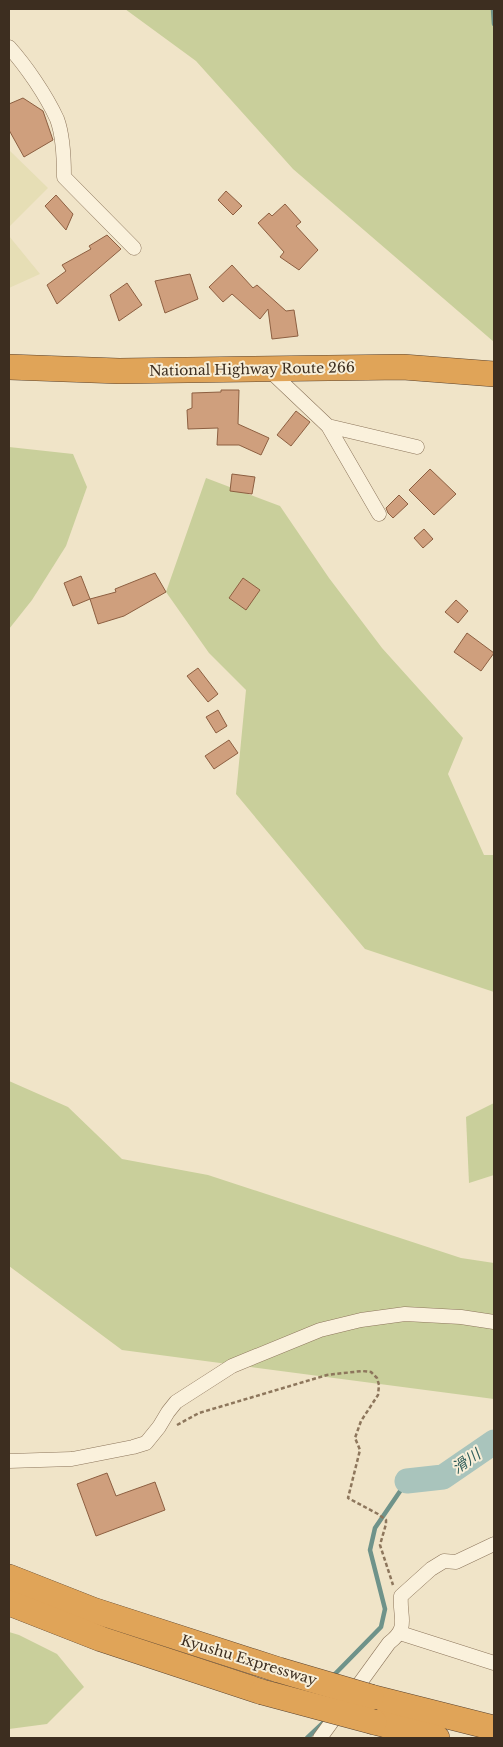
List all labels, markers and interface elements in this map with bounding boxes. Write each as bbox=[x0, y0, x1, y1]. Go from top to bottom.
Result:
street label: National Highway Route 266 bbox=[149, 358, 355, 380]
water label: 滑川 bbox=[448, 1443, 485, 1477]
street label: Kyushu Expressway bbox=[179, 1631, 319, 1689]

